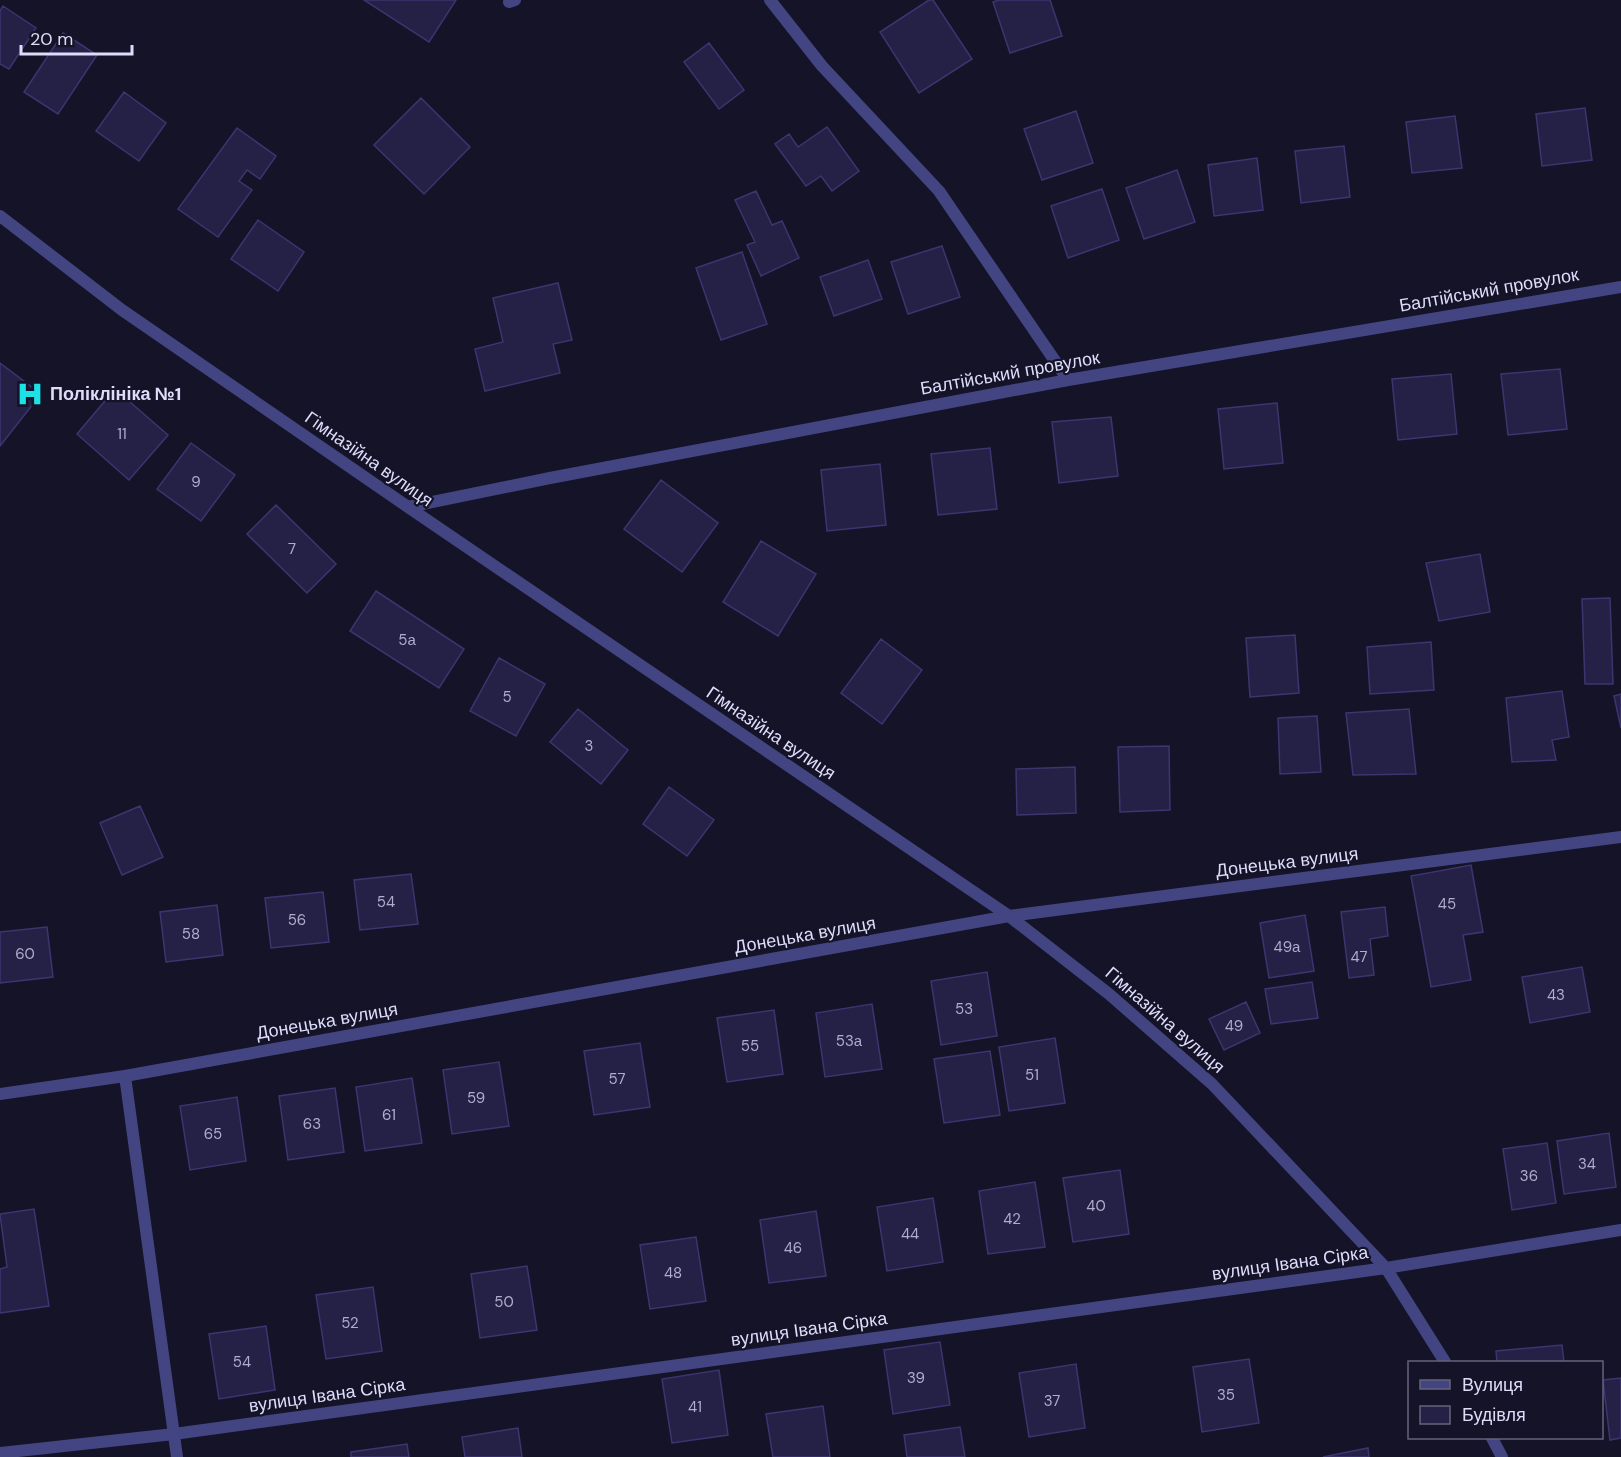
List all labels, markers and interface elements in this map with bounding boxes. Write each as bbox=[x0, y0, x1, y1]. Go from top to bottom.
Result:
scale bar bbox=[21, 18, 132, 56]
text: 20 m bbox=[30, 27, 73, 51]
street label: Балтійський провулок bbox=[1397, 262, 1581, 318]
street label: Балтійський провулок bbox=[918, 345, 1102, 401]
hospital icon: Поліклініка №1 bbox=[15, 379, 45, 409]
place label: Поліклініка №1 bbox=[50, 382, 181, 406]
street label: Гімназійна вулиця bbox=[300, 406, 438, 512]
house number: 11 bbox=[117, 424, 127, 444]
house number: 9 bbox=[191, 472, 201, 492]
house number: 7 bbox=[288, 539, 296, 559]
house number: 5а bbox=[398, 630, 416, 650]
street label: Гімназійна вулиця bbox=[702, 681, 840, 785]
house number: 5 bbox=[502, 687, 512, 707]
house number: 3 bbox=[585, 736, 593, 756]
street label: Донецька вулиця bbox=[1214, 841, 1360, 883]
house number: 54 bbox=[377, 892, 395, 912]
house number: 45 bbox=[1438, 894, 1456, 914]
house number: 56 bbox=[288, 910, 306, 930]
street label: Донецька вулиця bbox=[732, 911, 878, 959]
house number: 58 bbox=[182, 924, 200, 944]
house number: 49а bbox=[1274, 937, 1301, 957]
house number: 60 bbox=[15, 944, 35, 964]
house number: 47 bbox=[1350, 947, 1368, 967]
street label: Гімназійна вулиця bbox=[1100, 961, 1230, 1079]
house number: 43 bbox=[1547, 985, 1565, 1005]
street label: Донецька вулиця bbox=[254, 997, 400, 1045]
house number: 53 bbox=[955, 999, 973, 1019]
house number: 49 bbox=[1225, 1016, 1243, 1036]
house number: 53а bbox=[836, 1031, 863, 1051]
house number: 55 bbox=[741, 1036, 759, 1056]
house number: 51 bbox=[1025, 1065, 1039, 1085]
house number: 57 bbox=[609, 1069, 625, 1089]
house number: 59 bbox=[467, 1088, 485, 1108]
house number: 61 bbox=[382, 1105, 396, 1125]
house number: 63 bbox=[303, 1114, 321, 1134]
house number: 65 bbox=[204, 1124, 222, 1144]
house number: 34 bbox=[1578, 1154, 1596, 1174]
house number: 36 bbox=[1520, 1166, 1538, 1186]
house number: 40 bbox=[1086, 1196, 1106, 1216]
house number: 42 bbox=[1003, 1209, 1021, 1229]
house number: 44 bbox=[901, 1224, 919, 1244]
house number: 46 bbox=[784, 1238, 802, 1258]
street label: вулиця Івана Сірка bbox=[1210, 1240, 1371, 1286]
house number: 48 bbox=[664, 1263, 682, 1283]
house number: 50 bbox=[494, 1292, 514, 1312]
street label: вулиця Івана Сірка bbox=[729, 1306, 890, 1352]
house number: 52 bbox=[341, 1313, 359, 1333]
house number: 54 bbox=[233, 1352, 251, 1372]
legend bbox=[1408, 1361, 1603, 1439]
house number: 39 bbox=[907, 1368, 925, 1388]
street label: вулиця Івана Сірка bbox=[247, 1372, 408, 1418]
text: Вулиця bbox=[1462, 1373, 1523, 1397]
house number: 35 bbox=[1217, 1385, 1235, 1405]
house number: 37 bbox=[1044, 1391, 1060, 1411]
house number: 41 bbox=[688, 1397, 702, 1417]
text: Будівля bbox=[1462, 1403, 1526, 1427]

